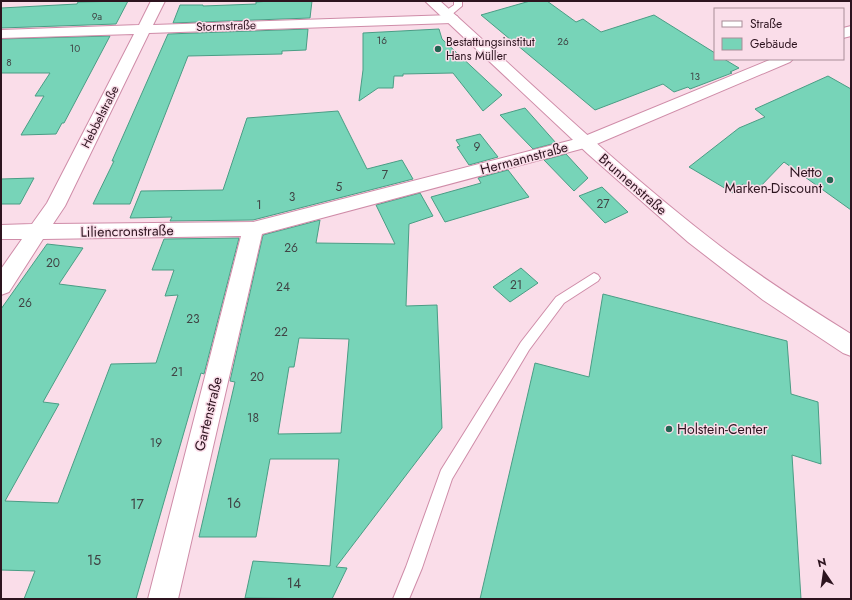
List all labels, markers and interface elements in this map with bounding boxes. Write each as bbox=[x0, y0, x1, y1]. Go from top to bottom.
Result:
legend bbox=[714, 8, 844, 60]
house number: 9a bbox=[92, 9, 102, 24]
text: Straße bbox=[750, 15, 782, 33]
street label: Stormstraße bbox=[196, 16, 256, 36]
house number: 16 bbox=[377, 33, 387, 48]
place label: Bestattungsinstitut Hans Müller bbox=[446, 33, 535, 65]
house number: 26 bbox=[557, 34, 569, 49]
text: Gebäude bbox=[750, 35, 797, 53]
house number: 10 bbox=[70, 41, 80, 56]
marker: Bestattungsinstitut Hans Müller bbox=[433, 44, 443, 54]
house number: 8 bbox=[6, 55, 12, 70]
house number: 13 bbox=[690, 69, 701, 84]
street label: Hebbelstraße bbox=[77, 83, 123, 151]
street label: Hermannstraße bbox=[478, 137, 570, 179]
house number: 9 bbox=[474, 138, 481, 156]
street label: Brunnenstraße bbox=[594, 149, 672, 219]
place label: Netto Marken-Discount bbox=[724, 162, 823, 198]
house number: 7 bbox=[382, 166, 389, 184]
marker: Netto Marken-Discount bbox=[825, 175, 835, 185]
house number: 5 bbox=[336, 178, 343, 196]
house number: 3 bbox=[289, 188, 296, 206]
house number: 27 bbox=[596, 195, 610, 213]
house number: 1 bbox=[256, 196, 262, 214]
street label: Liliencronstraße bbox=[80, 220, 174, 242]
house number: 26 bbox=[284, 239, 298, 257]
house number: 20 bbox=[46, 254, 60, 272]
house number: 21 bbox=[510, 276, 522, 294]
house number: 24 bbox=[276, 278, 290, 296]
house number: 26 bbox=[18, 294, 32, 312]
house number: 23 bbox=[186, 310, 200, 328]
house number: 22 bbox=[274, 323, 288, 341]
house number: 21 bbox=[171, 363, 183, 381]
house number: 20 bbox=[250, 368, 264, 386]
street label: Gartenstraße bbox=[189, 375, 227, 453]
house number: 18 bbox=[247, 409, 259, 427]
place label: Holstein-Center bbox=[677, 419, 768, 439]
marker: Holstein-Center bbox=[664, 424, 674, 434]
house number: 19 bbox=[150, 434, 162, 452]
house number: 16 bbox=[227, 493, 241, 513]
house number: 17 bbox=[130, 494, 144, 514]
house number: 15 bbox=[87, 550, 101, 570]
north arrow bbox=[804, 552, 844, 592]
text: N bbox=[816, 553, 828, 571]
house number: 14 bbox=[287, 573, 301, 593]

